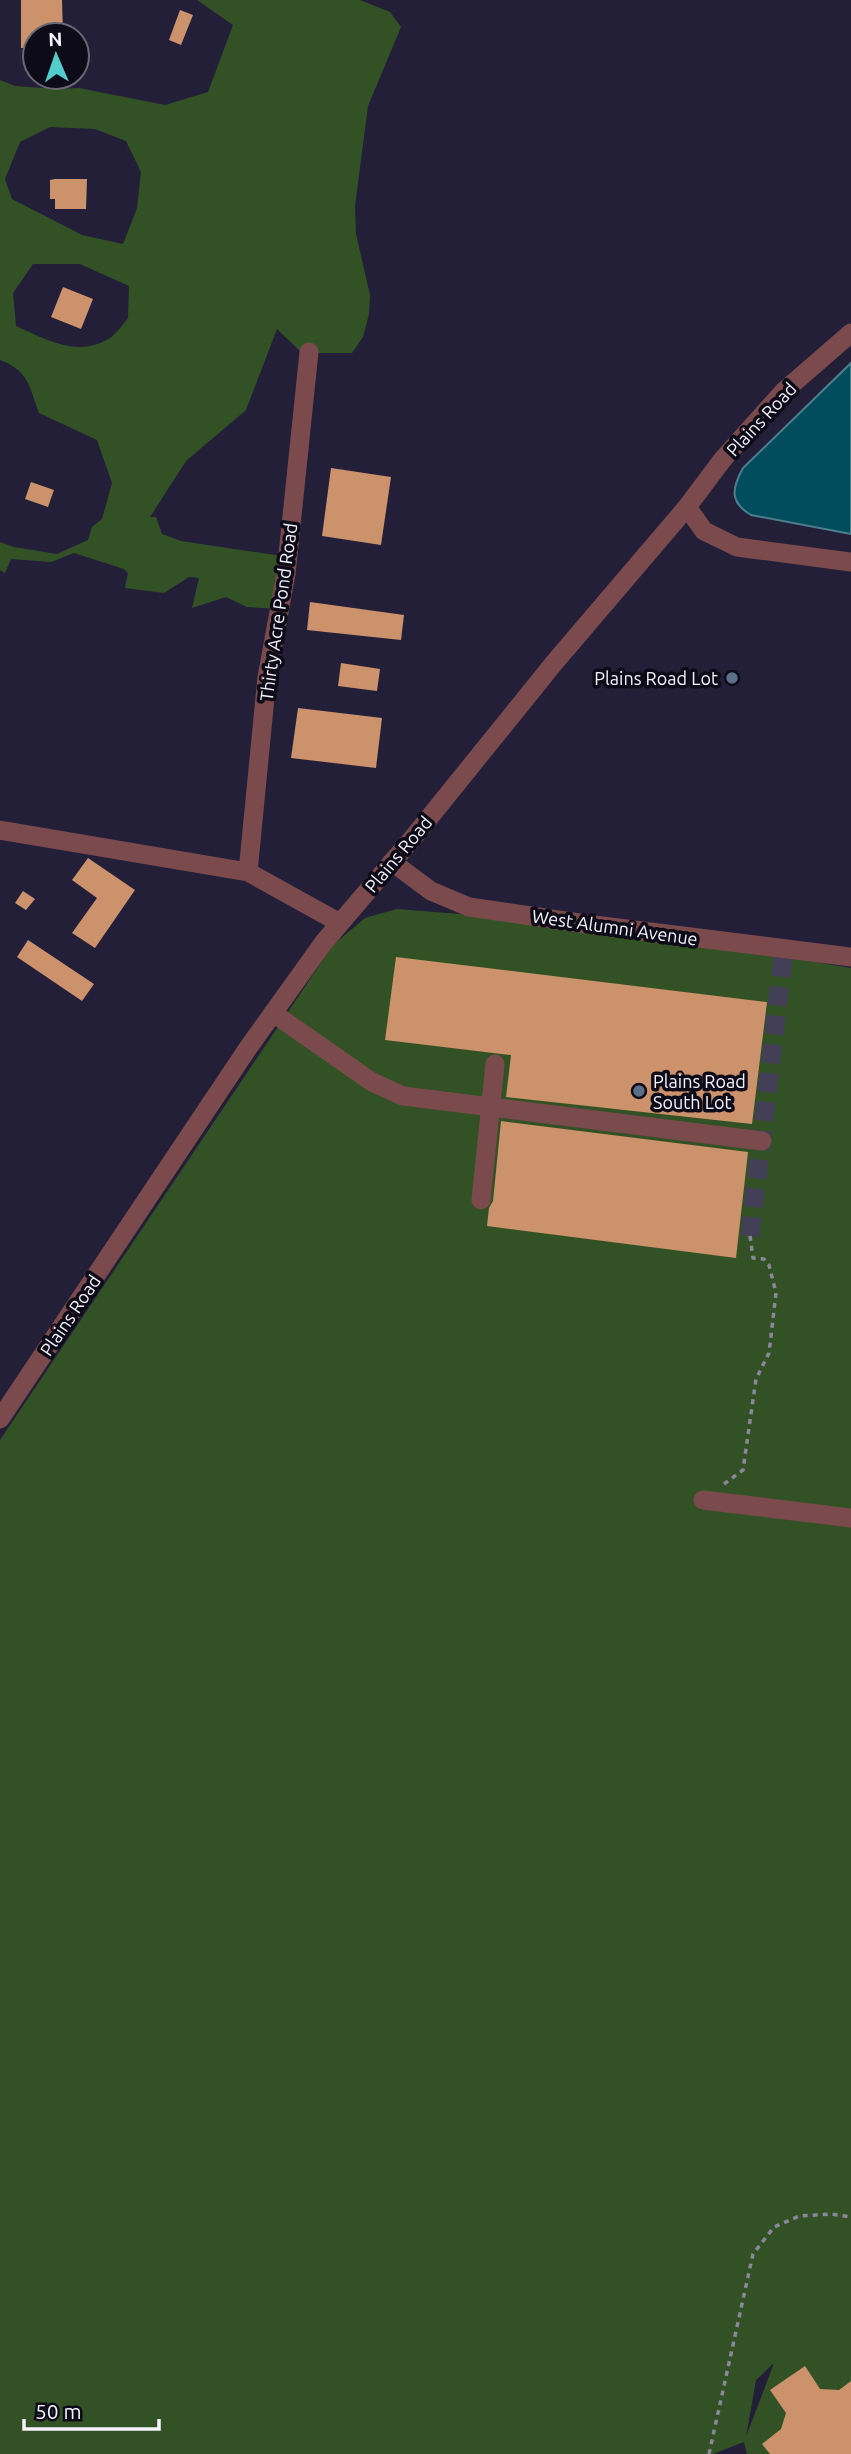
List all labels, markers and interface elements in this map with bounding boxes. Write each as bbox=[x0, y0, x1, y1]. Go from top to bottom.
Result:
north arrow bbox=[21, 21, 91, 91]
text: N bbox=[48, 28, 63, 50]
street label: Plains Road bbox=[722, 378, 800, 460]
street label: Thirty Acre Pond Road bbox=[256, 522, 300, 702]
place label: Plains Road Lot bbox=[594, 668, 718, 688]
marker: Plains Road Lot bbox=[724, 670, 740, 686]
street label: Plains Road bbox=[361, 812, 435, 896]
street label: West Alumni Avenue bbox=[531, 905, 699, 949]
place label: Plains Road South Lot bbox=[653, 1071, 746, 1112]
marker: Plains Road South Lot bbox=[631, 1083, 647, 1099]
street label: Plains Road bbox=[36, 1271, 104, 1359]
scale bar bbox=[24, 2388, 159, 2432]
text: 50 m bbox=[35, 2399, 82, 2423]

